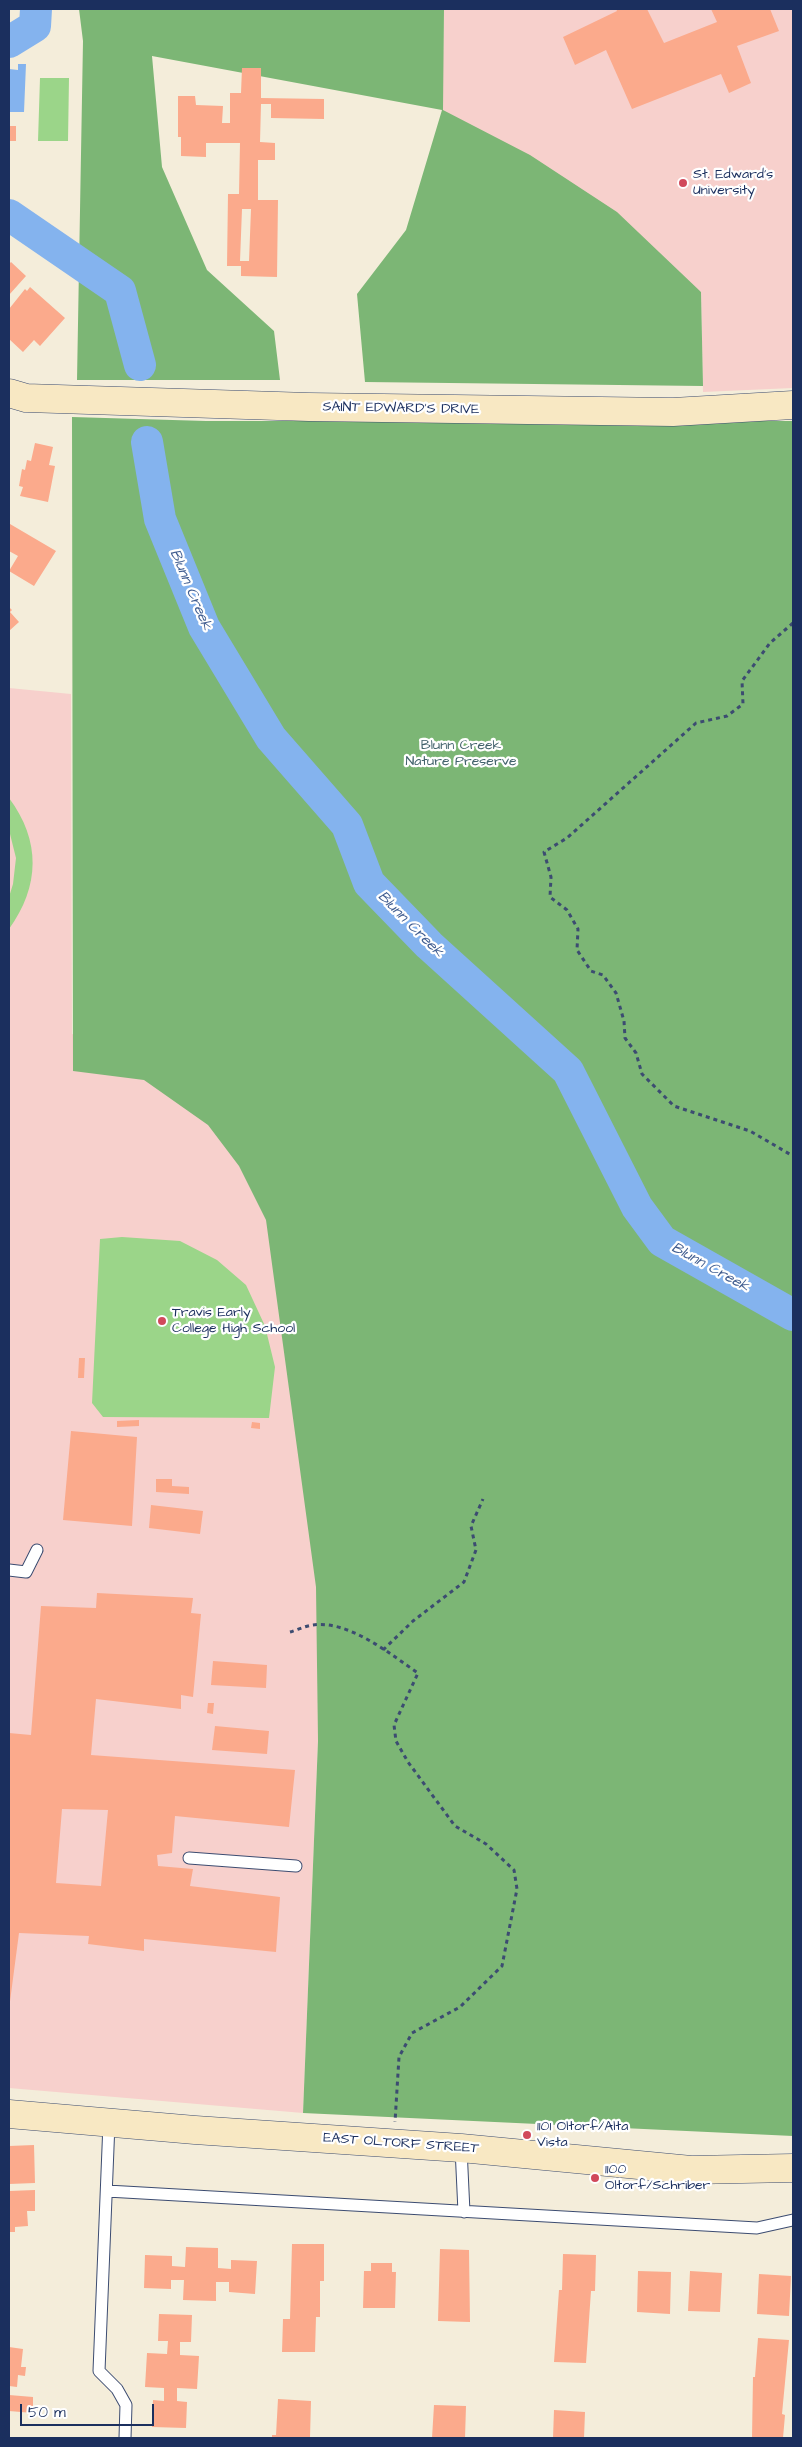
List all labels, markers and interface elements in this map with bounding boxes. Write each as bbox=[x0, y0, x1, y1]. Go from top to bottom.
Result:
place label: St. Edward's University bbox=[693, 167, 773, 200]
marker: St. Edward's University bbox=[677, 177, 689, 189]
street label: SAINT EDWARD'S DRIVE bbox=[322, 399, 480, 419]
water label: Blunn Creek bbox=[165, 547, 215, 633]
park label: Blunn Creek Nature Preserve bbox=[406, 738, 516, 770]
water label: Blunn Creek bbox=[373, 888, 447, 962]
water label: Blunn Creek bbox=[668, 1239, 752, 1297]
place label: Travis Early College High School bbox=[172, 1305, 295, 1338]
marker: Travis Early College High School bbox=[156, 1315, 168, 1327]
place label: 1101 Oltorf/Alta Vista bbox=[537, 2119, 628, 2152]
marker: 1101 Oltorf/Alta Vista bbox=[521, 2129, 533, 2141]
street label: EAST OLTORF STREET bbox=[323, 2130, 479, 2158]
place label: 1100 Oltorf/Schriber bbox=[605, 2162, 710, 2194]
marker: 1100 Oltorf/Schriber bbox=[589, 2172, 601, 2184]
scale bar bbox=[22, 2394, 156, 2426]
text: 50 m bbox=[28, 2402, 66, 2423]

